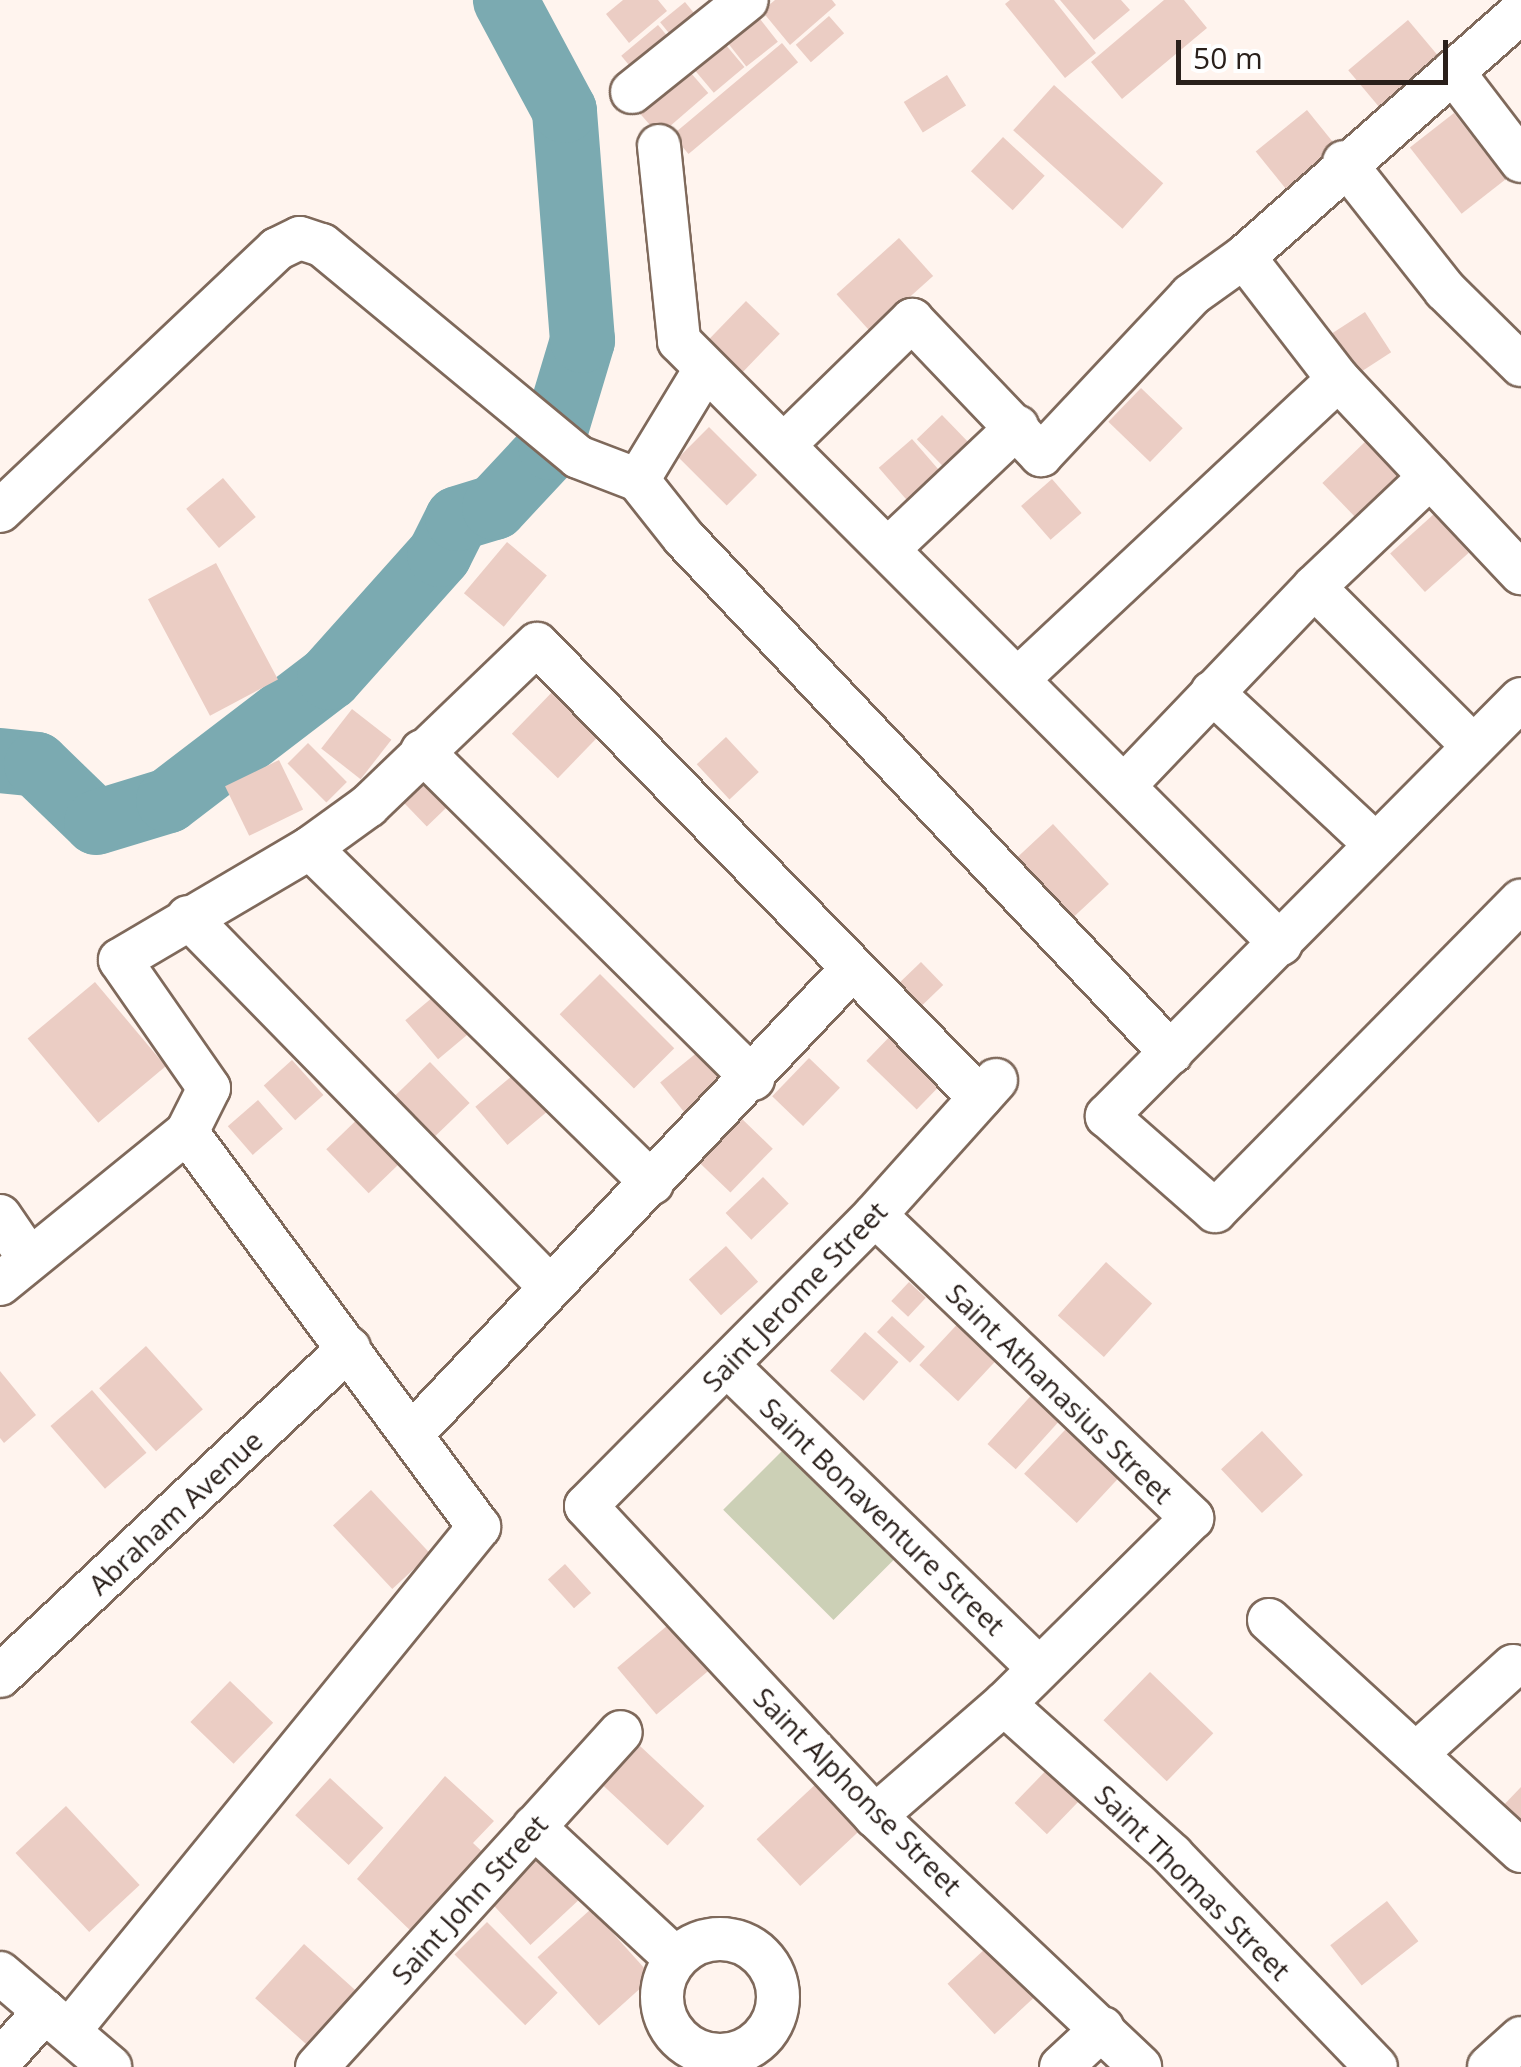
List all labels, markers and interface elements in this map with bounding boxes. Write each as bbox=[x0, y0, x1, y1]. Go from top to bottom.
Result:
scale bar bbox=[1181, 20, 1454, 82]
text: 50 m bbox=[1193, 37, 1263, 78]
street label: Saint Jerome Street bbox=[695, 1194, 893, 1398]
street label: Saint Athanasius Street bbox=[940, 1276, 1180, 1510]
street label: Saint Bonaventure Street bbox=[754, 1390, 1012, 1642]
street label: Abraham Avenue bbox=[81, 1423, 269, 1601]
street label: Saint Alphonse Street bbox=[747, 1680, 969, 1902]
street label: Saint Thomas Street bbox=[1088, 1777, 1298, 1987]
street label: Saint John Street bbox=[384, 1807, 554, 1991]

